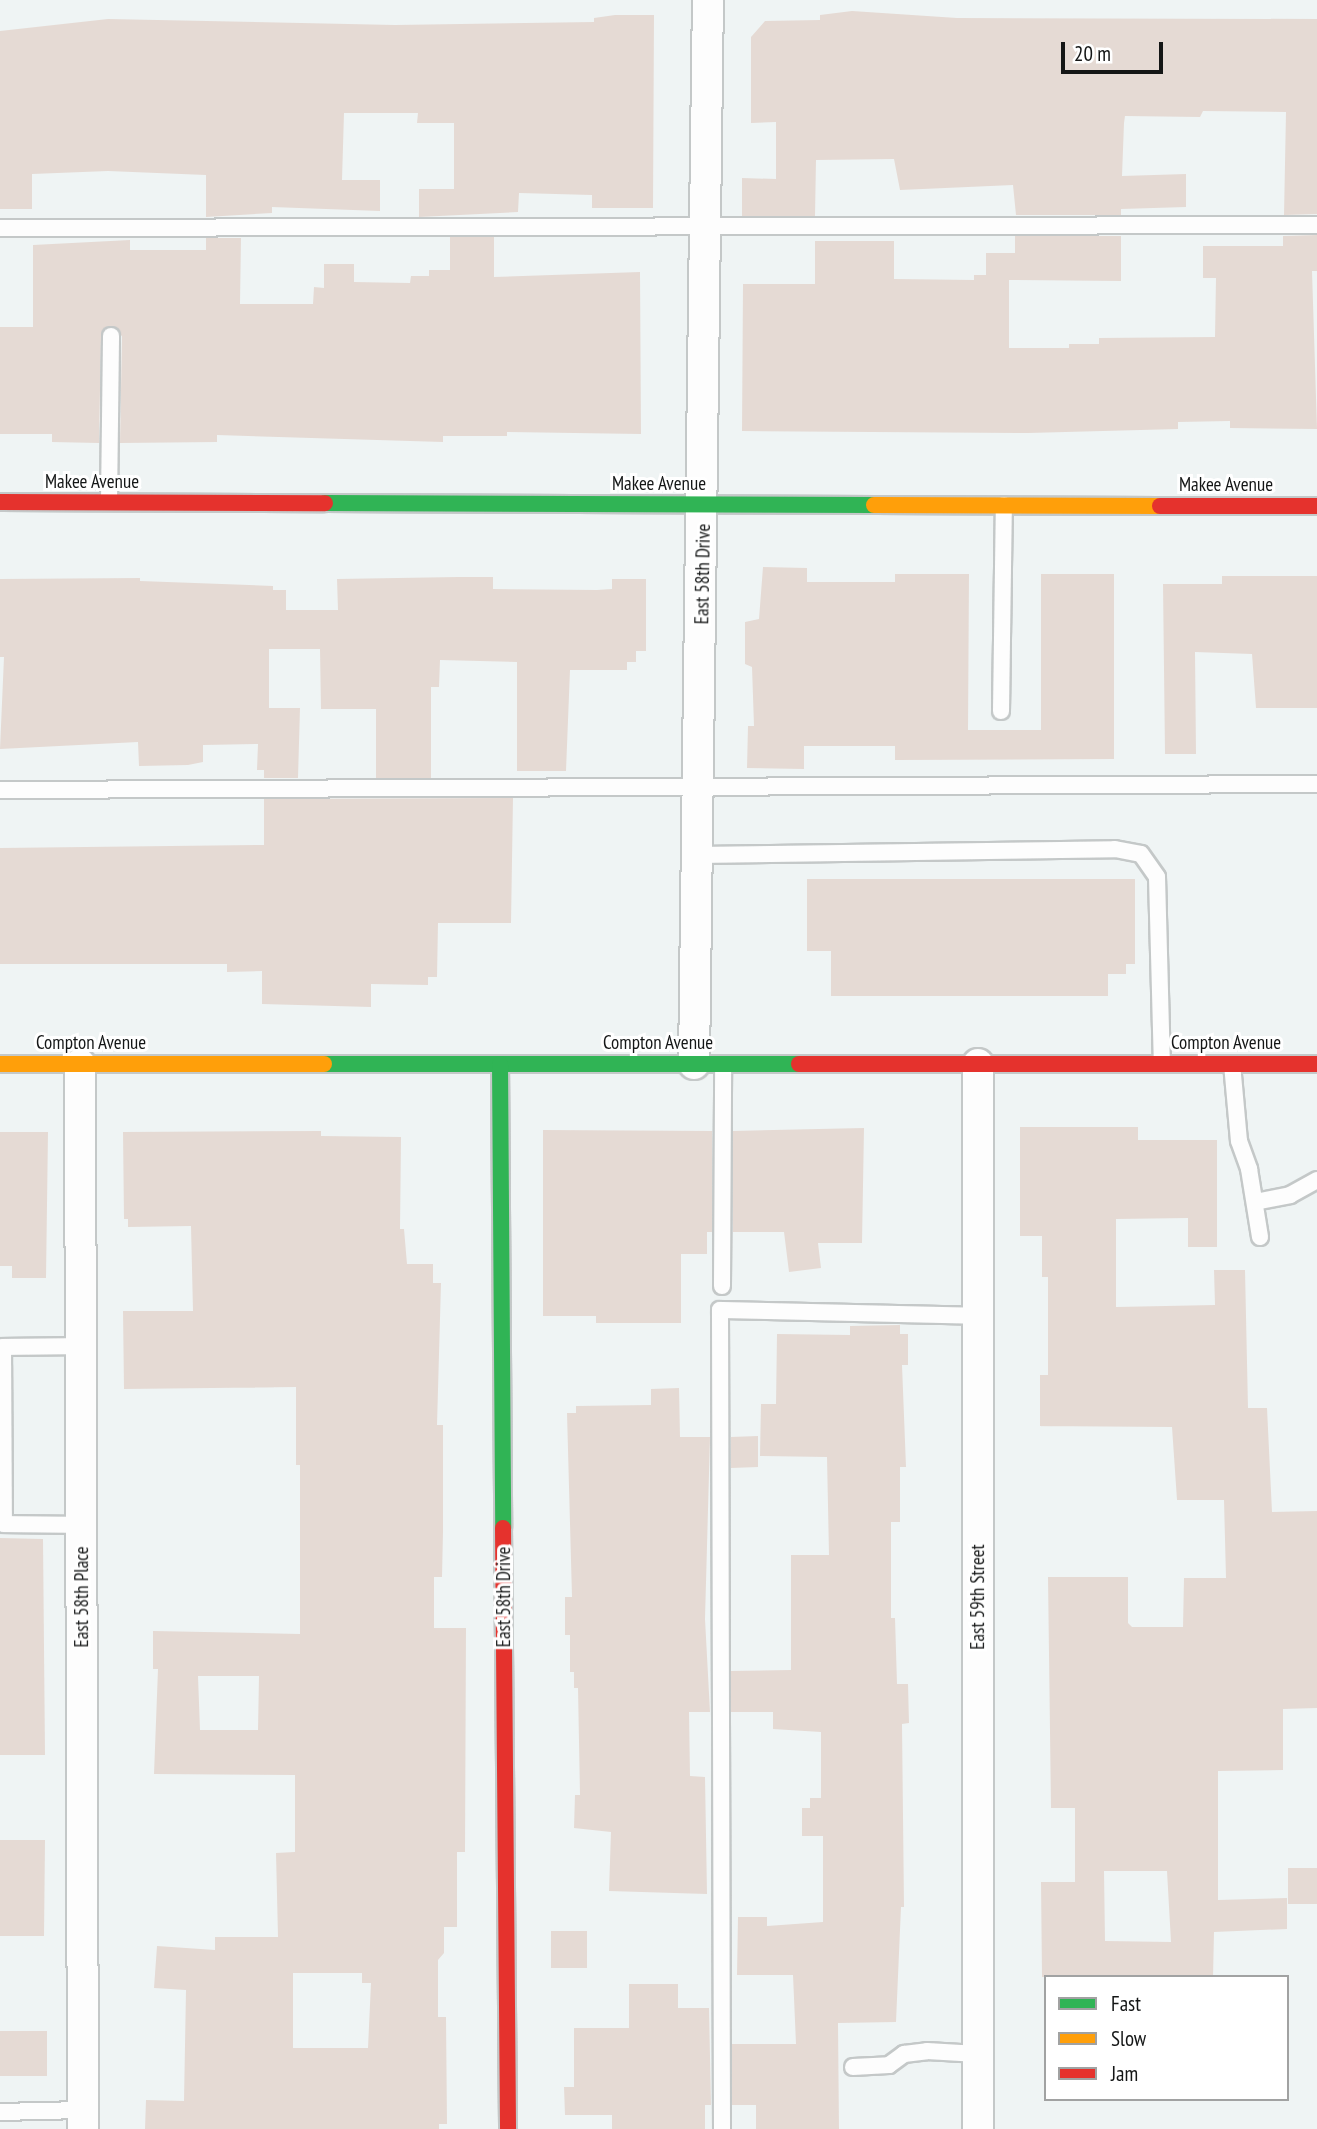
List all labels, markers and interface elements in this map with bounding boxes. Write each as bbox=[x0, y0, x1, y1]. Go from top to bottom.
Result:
scale bar bbox=[1065, 28, 1166, 72]
text: 20 m bbox=[1074, 40, 1111, 67]
street label: Makee Avenue bbox=[45, 471, 139, 493]
street label: Makee Avenue bbox=[612, 473, 706, 495]
street label: Makee Avenue bbox=[1179, 474, 1273, 496]
street label: East 58th Drive bbox=[691, 523, 715, 625]
street label: Compton Avenue bbox=[36, 1032, 146, 1054]
street label: Compton Avenue bbox=[603, 1032, 713, 1054]
street label: Compton Avenue bbox=[1171, 1032, 1281, 1054]
street label: East 59th Street bbox=[967, 1544, 989, 1650]
street label: East 58th Place bbox=[71, 1546, 93, 1648]
street label: East 58th Drive bbox=[493, 1547, 515, 1647]
legend bbox=[1044, 1975, 1289, 2101]
text: Fast bbox=[1111, 1990, 1141, 2017]
text: Slow bbox=[1111, 2025, 1146, 2052]
text: Jam bbox=[1111, 2060, 1138, 2087]

